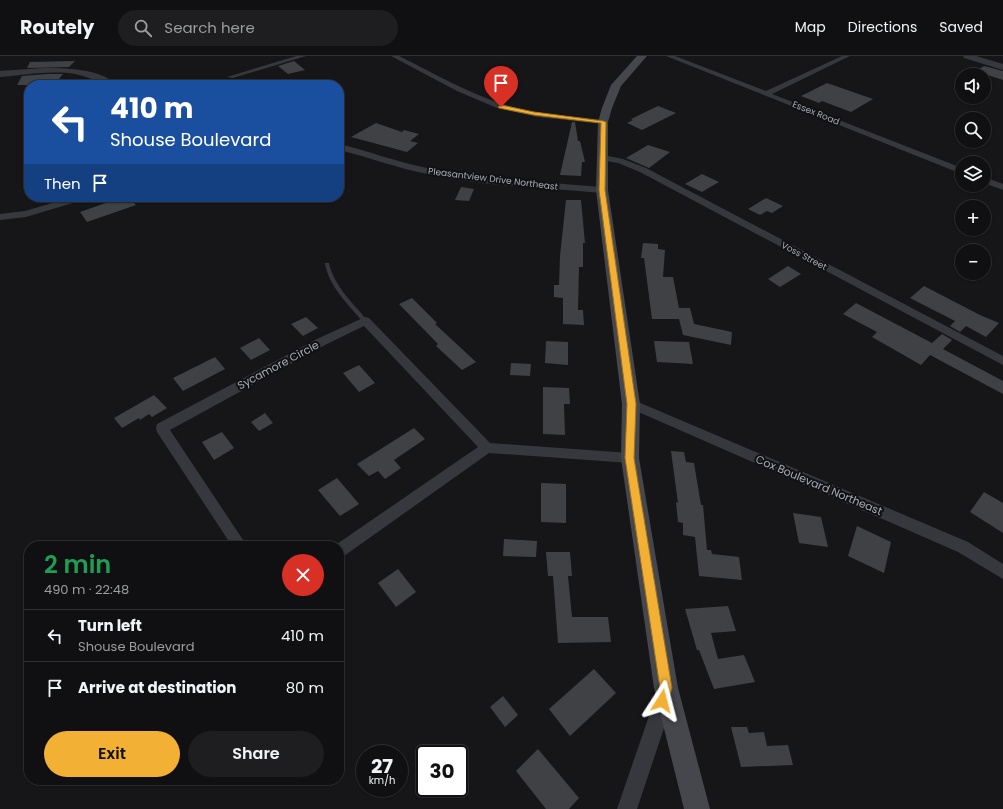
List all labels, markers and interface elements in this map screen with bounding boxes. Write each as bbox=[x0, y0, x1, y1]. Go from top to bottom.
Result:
search box bbox=[118, 10, 398, 46]
text: Routely bbox=[20, 14, 94, 41]
icon: search bbox=[132, 17, 154, 39]
text: Search here bbox=[164, 17, 255, 38]
text: Map bbox=[795, 17, 826, 37]
text: Directions bbox=[848, 17, 917, 37]
text: Saved bbox=[939, 17, 983, 37]
pin bbox=[484, 66, 518, 107]
map controls bbox=[955, 68, 991, 280]
button: sound bbox=[955, 68, 991, 104]
icon: arrive bbox=[490, 72, 512, 94]
text: 410 m bbox=[110, 89, 193, 128]
icon: left bbox=[44, 96, 96, 148]
street label: Essex Road bbox=[791, 98, 841, 128]
button: search bbox=[955, 112, 991, 148]
text: Shouse Boulevard bbox=[110, 127, 271, 152]
button: layers bbox=[955, 156, 991, 192]
street label: Pleasantview Drive Northeast bbox=[427, 165, 559, 193]
icon: arrive bbox=[89, 172, 111, 194]
text: Then bbox=[44, 173, 81, 194]
button: + bbox=[955, 200, 991, 236]
street label: Voss Street bbox=[779, 239, 829, 273]
button: − bbox=[955, 244, 991, 280]
street label: Sycamore Circle bbox=[234, 337, 322, 393]
street label: Cox Boulevard Northeast bbox=[753, 451, 885, 519]
text: 2 min bbox=[44, 548, 111, 581]
button: close bbox=[282, 554, 324, 596]
text: 490 m · 22:48 bbox=[44, 580, 129, 599]
text: Turn left bbox=[78, 615, 142, 636]
icon: left bbox=[44, 625, 66, 647]
text: 410 m bbox=[281, 625, 324, 646]
text: Shouse Boulevard bbox=[78, 637, 195, 656]
icon: arrive bbox=[44, 677, 66, 699]
text: Arrive at destination bbox=[78, 677, 236, 698]
text: 80 m bbox=[286, 677, 324, 698]
position arrow bbox=[641, 680, 683, 722]
button: Exit bbox=[44, 731, 180, 777]
button: Share bbox=[188, 731, 324, 777]
speed limit sign: 30 bbox=[416, 745, 468, 797]
text: 27 bbox=[371, 752, 393, 780]
text: km/h bbox=[369, 773, 395, 788]

